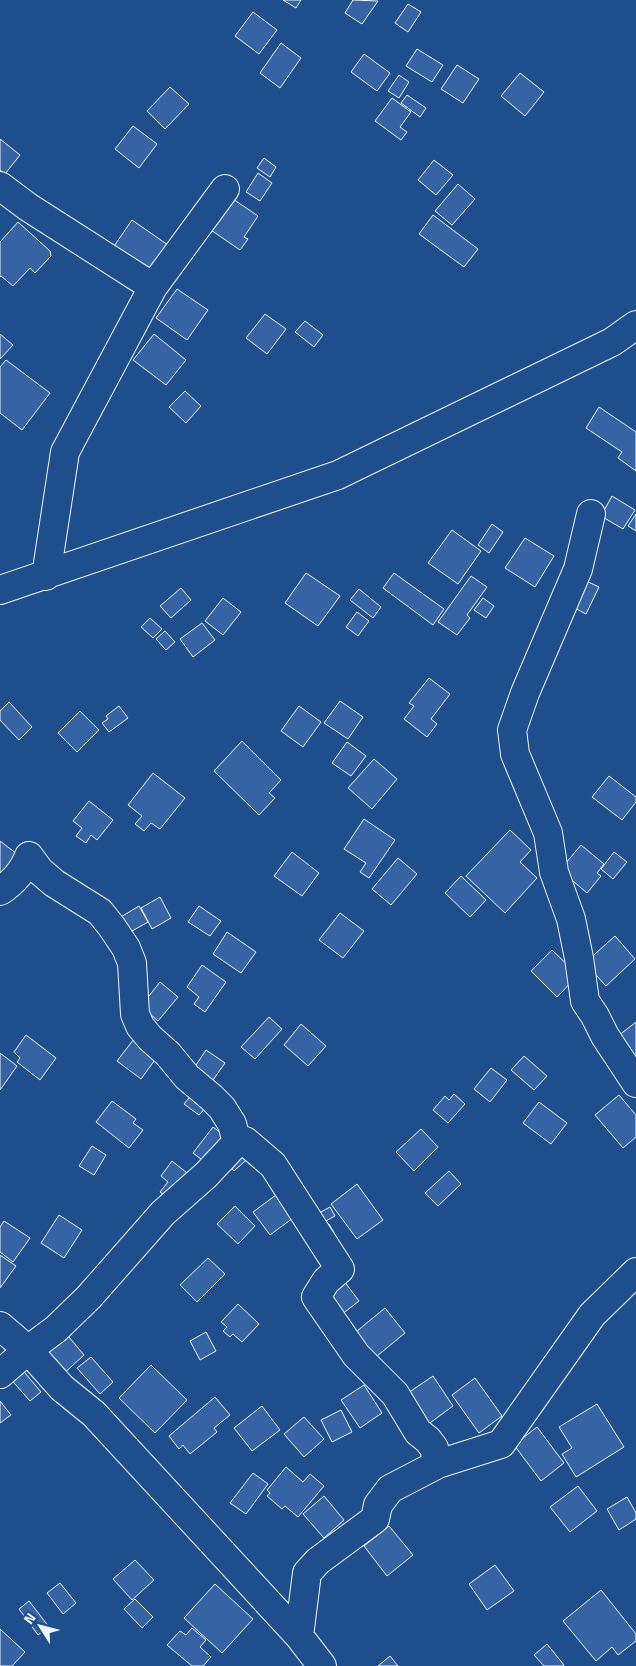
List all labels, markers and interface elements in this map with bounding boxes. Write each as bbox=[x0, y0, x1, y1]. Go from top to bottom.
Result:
north arrow bbox=[15, 1601, 65, 1651]
text: N bbox=[18, 1608, 40, 1628]

